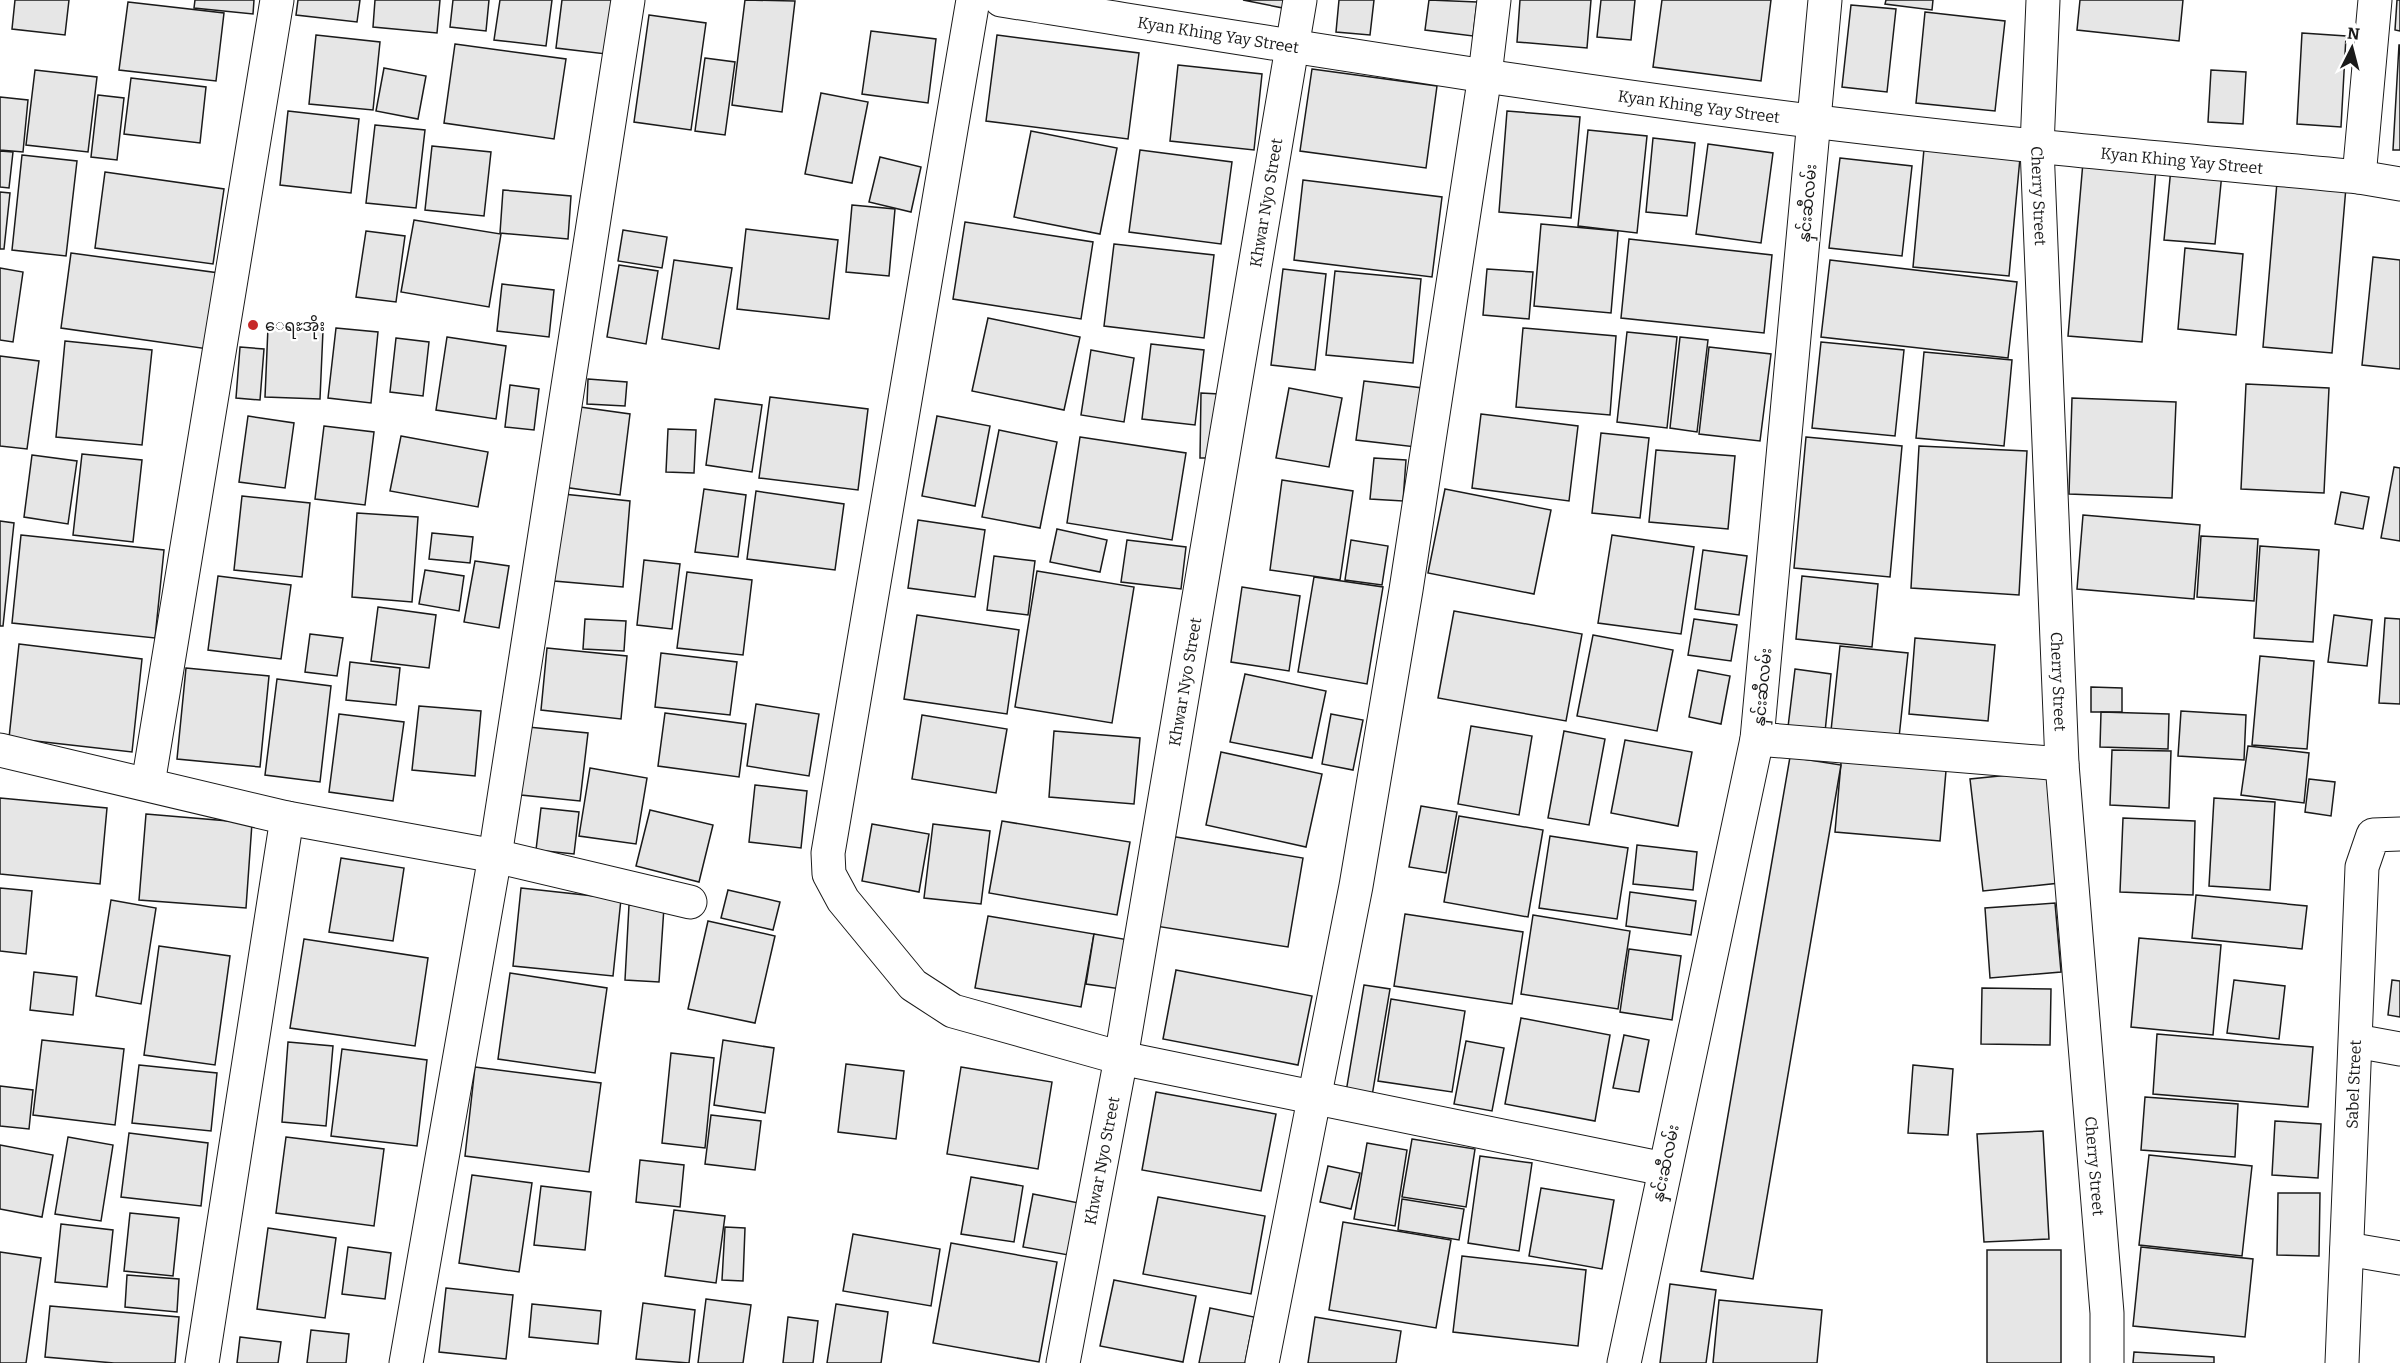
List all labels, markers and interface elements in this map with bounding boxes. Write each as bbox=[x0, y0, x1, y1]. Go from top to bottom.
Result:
street label: Kyan Khing Yay Street bbox=[1136, 13, 1301, 57]
north arrow bbox=[2322, 18, 2382, 78]
text: N bbox=[2346, 23, 2361, 44]
street label: Kyan Khing Yay Street bbox=[1617, 86, 1781, 127]
street label: Khwar Nyo Street bbox=[1246, 137, 1286, 269]
street label: Kyan Khing Yay Street bbox=[2100, 144, 2264, 178]
street label: Cherry Street bbox=[2027, 146, 2050, 246]
street label: နှင်းဆီလမ်း bbox=[1793, 163, 1825, 243]
place label: ေရႊအိုး bbox=[265, 315, 325, 340]
marker: ေရႊအိုး bbox=[246, 318, 260, 332]
street label: Khwar Nyo Street bbox=[1165, 616, 1205, 748]
street label: Cherry Street bbox=[2047, 631, 2070, 732]
street label: နှင်းဆီလမ်း bbox=[1748, 647, 1780, 727]
street label: Sabel Street bbox=[2342, 1039, 2365, 1129]
street label: Khwar Nyo Street bbox=[1080, 1095, 1124, 1227]
street label: Cherry Street bbox=[2081, 1116, 2108, 1217]
street label: နှင်းဆီလမ်း bbox=[1646, 1122, 1688, 1204]

